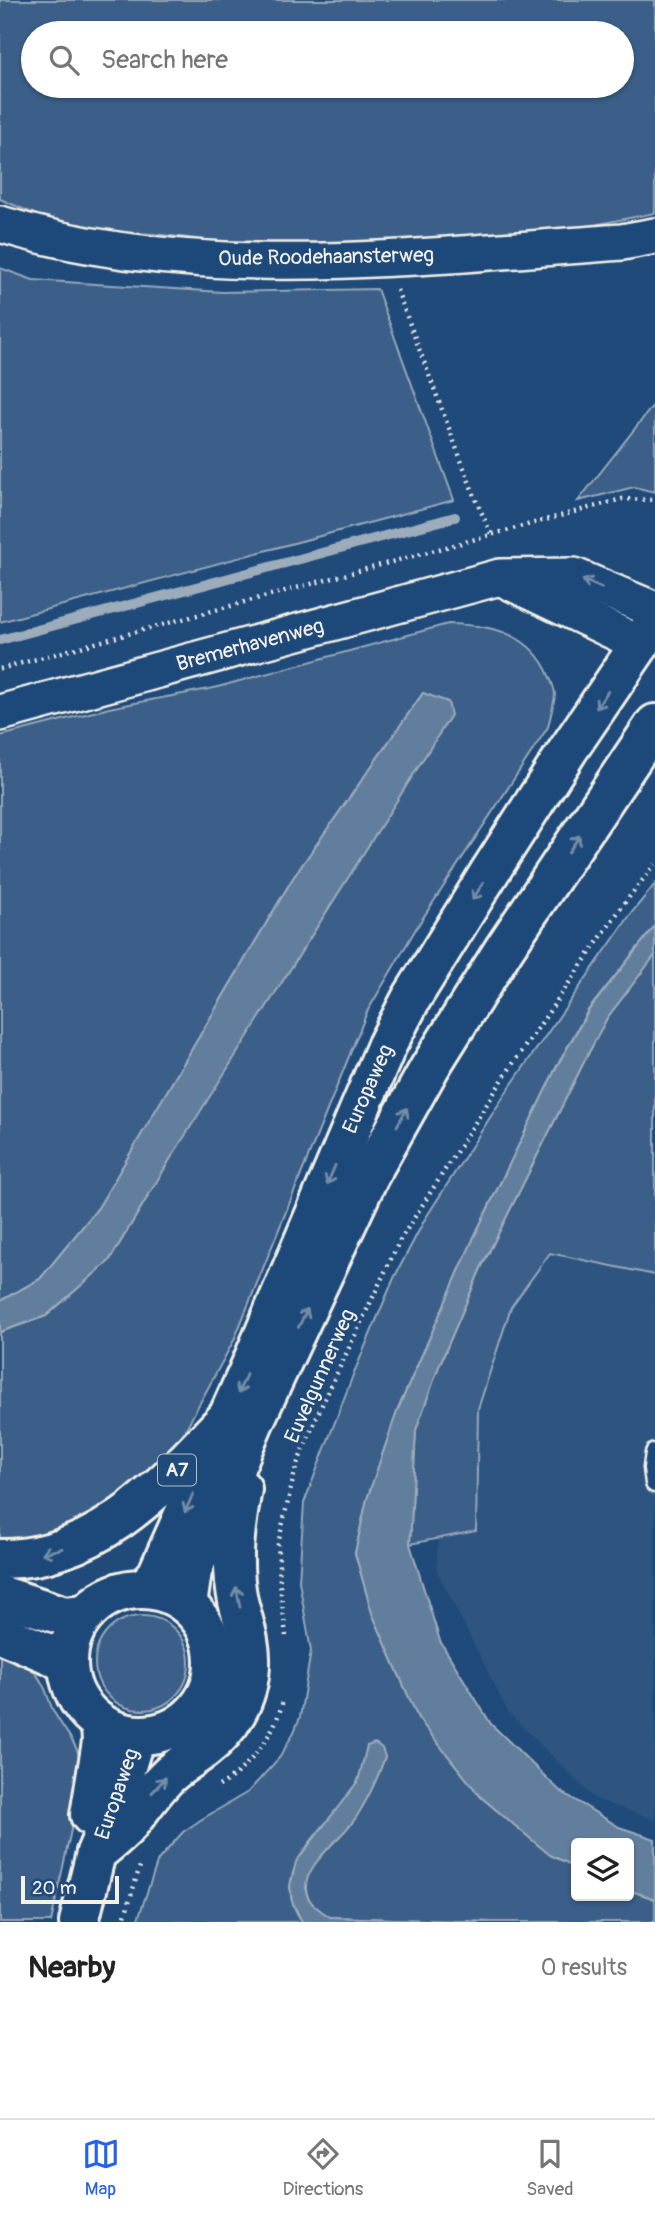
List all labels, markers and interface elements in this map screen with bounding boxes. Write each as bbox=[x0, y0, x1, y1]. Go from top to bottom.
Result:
search box bbox=[21, 21, 634, 98]
icon: search bbox=[45, 41, 83, 79]
text: Search here bbox=[101, 44, 228, 76]
street label: Oude Roodehaansterweg bbox=[218, 242, 434, 272]
one-way arrow bbox=[582, 576, 603, 589]
street label: Bremerhavenweg bbox=[173, 612, 327, 678]
one-way arrow bbox=[594, 690, 609, 709]
one-way arrow bbox=[567, 835, 581, 854]
one-way arrow bbox=[470, 881, 485, 900]
street label: Europaweg bbox=[336, 1040, 400, 1138]
one-way arrow bbox=[395, 1107, 409, 1127]
one-way arrow bbox=[324, 1164, 337, 1185]
street label: Euvelgunnerweg bbox=[278, 1305, 362, 1447]
one-way arrow bbox=[297, 1308, 310, 1329]
one-way arrow bbox=[235, 1373, 248, 1394]
road number: A7 bbox=[158, 1454, 196, 1486]
one-way arrow bbox=[182, 1492, 195, 1514]
one-way arrow bbox=[41, 1546, 63, 1559]
one-way arrow bbox=[231, 1586, 244, 1609]
street label: Europaweg bbox=[89, 1745, 145, 1843]
one-way arrow bbox=[150, 1777, 167, 1794]
map controls bbox=[571, 1838, 634, 1901]
button: layers bbox=[571, 1838, 634, 1901]
scale bar bbox=[21, 1873, 119, 1905]
text: 20 m bbox=[32, 1876, 77, 1900]
text: Nearby bbox=[28, 1949, 115, 1986]
text: 0 results bbox=[541, 1953, 627, 1982]
tab: Map bbox=[82, 2135, 120, 2201]
tab: Directions bbox=[283, 2135, 363, 2201]
tab: Saved bbox=[526, 2135, 573, 2201]

